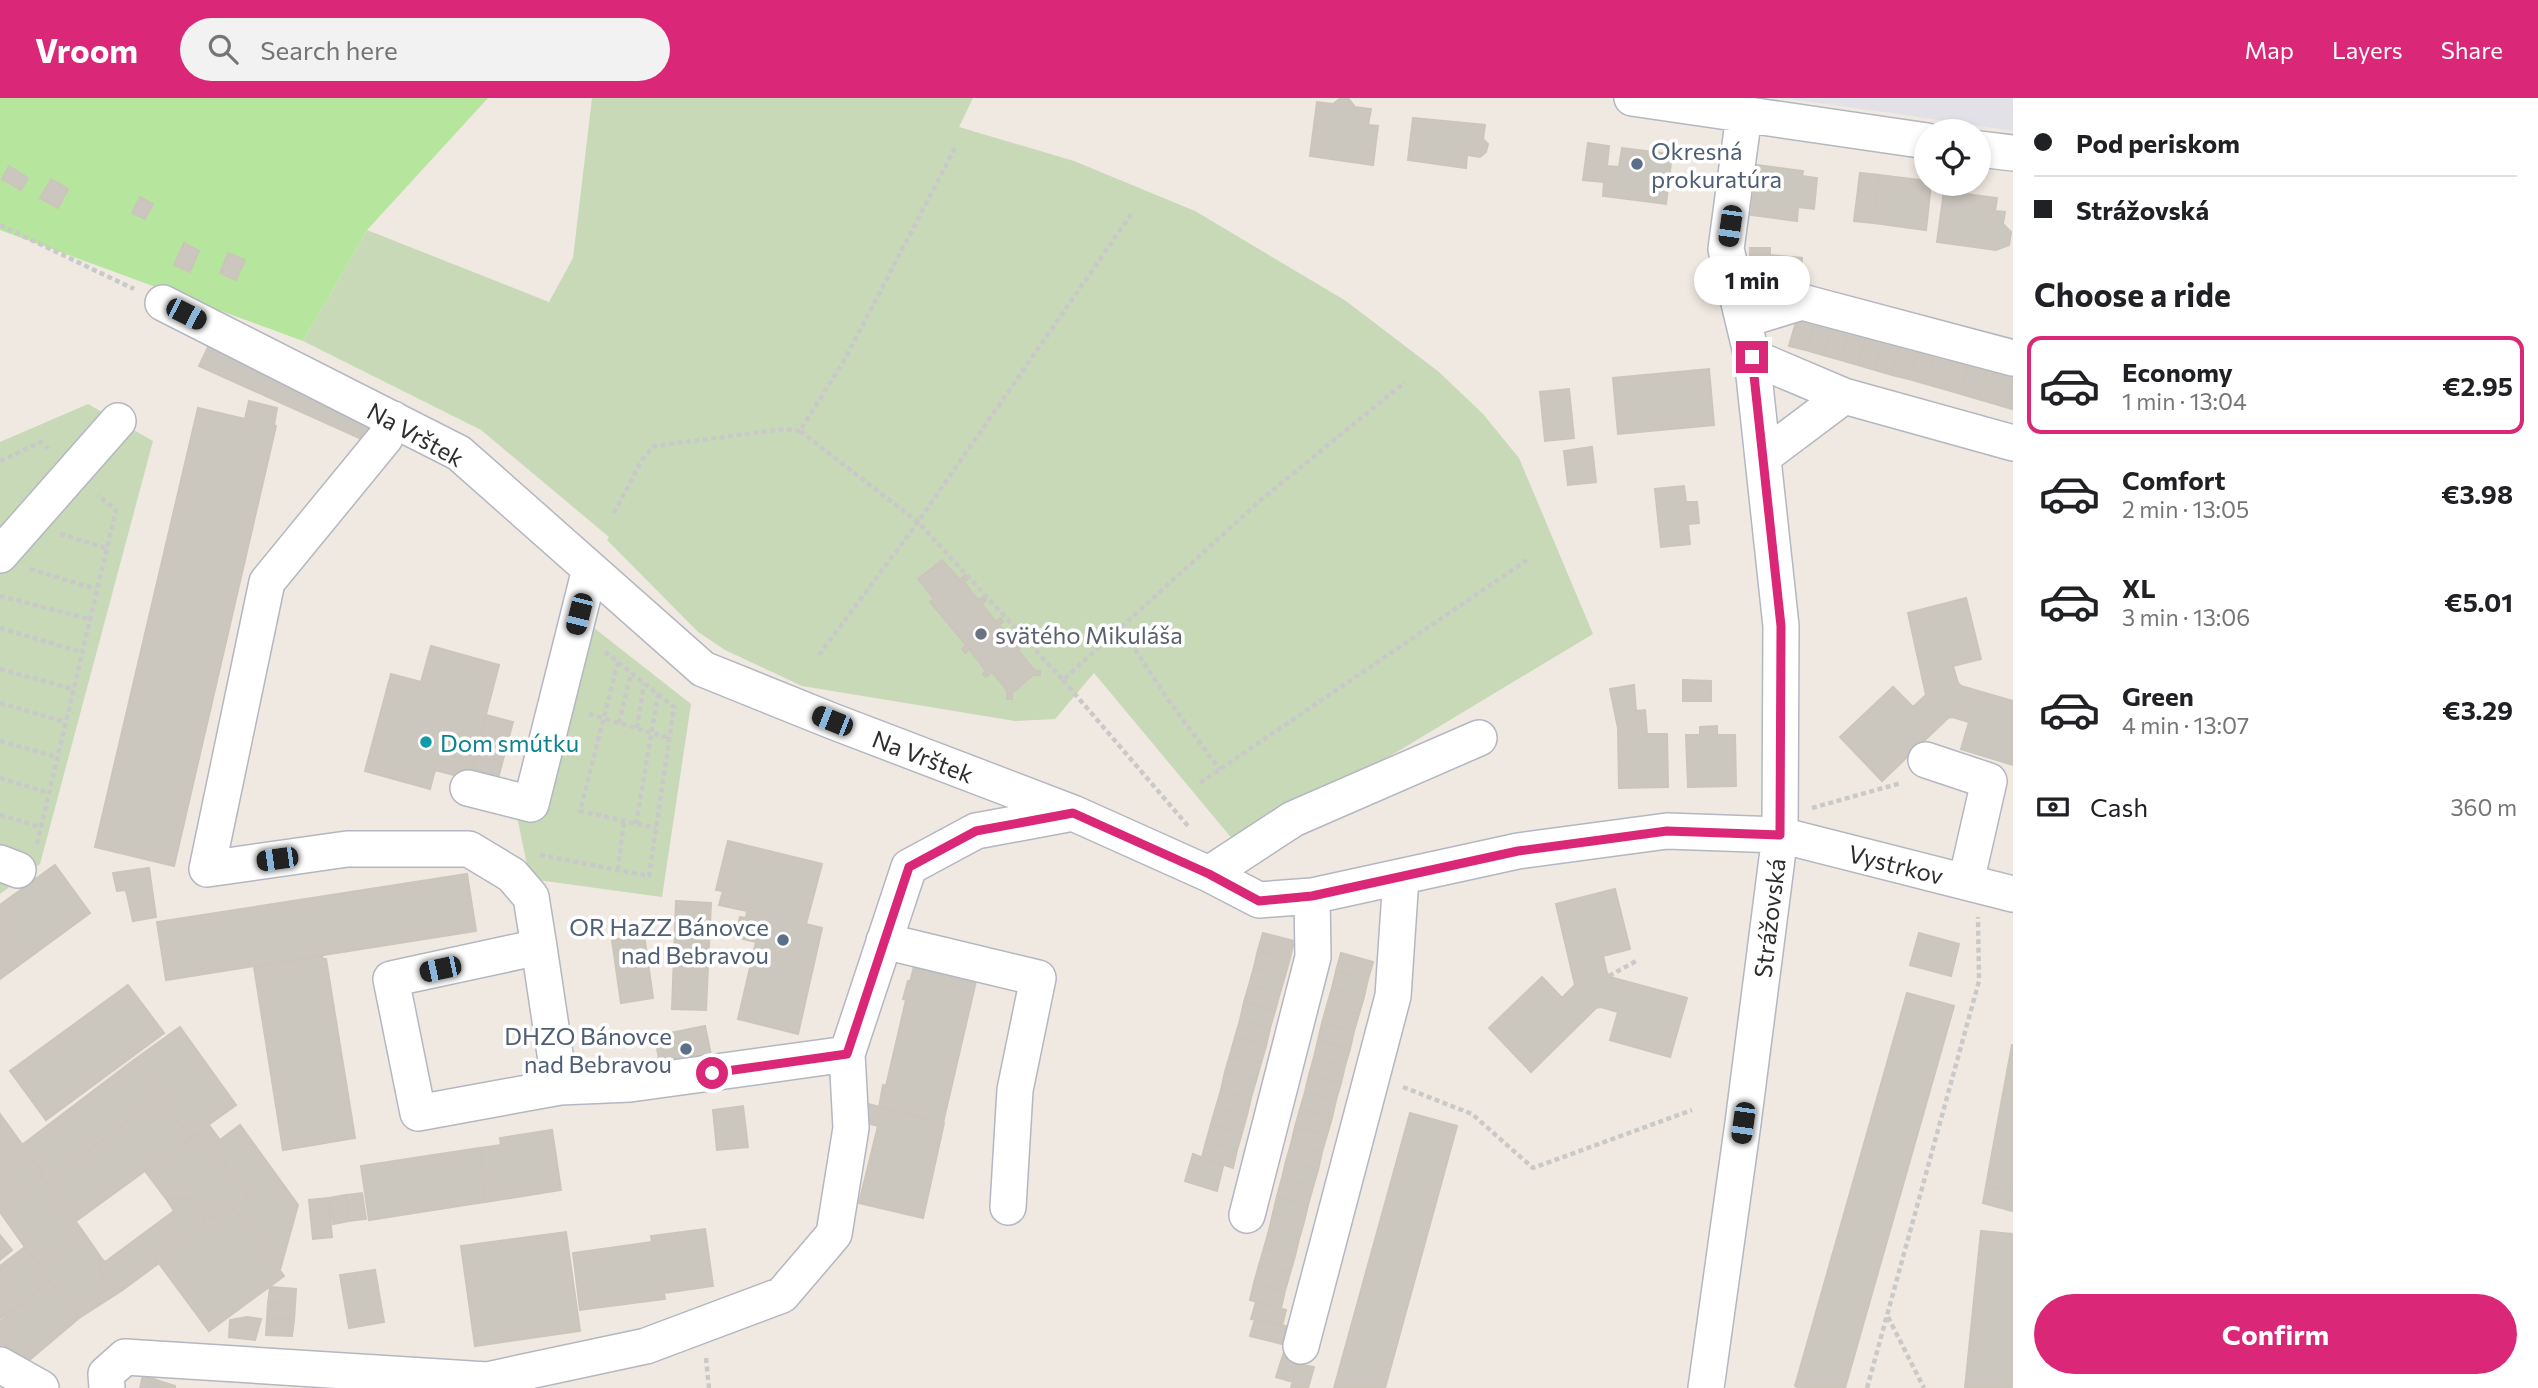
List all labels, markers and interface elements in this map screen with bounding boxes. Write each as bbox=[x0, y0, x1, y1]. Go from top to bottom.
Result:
search box bbox=[180, 18, 670, 81]
text: Vroom bbox=[35, 29, 138, 70]
icon: search bbox=[204, 30, 242, 68]
text: Search here bbox=[260, 34, 398, 65]
text: Map bbox=[2245, 35, 2294, 64]
text: Layers bbox=[2332, 35, 2403, 64]
text: Share bbox=[2441, 35, 2503, 64]
map controls bbox=[1914, 119, 1991, 196]
button: locate bbox=[1914, 119, 1991, 196]
text: Pod periskom bbox=[2076, 127, 2240, 158]
place label: Okresná prokuratúra bbox=[1651, 136, 1782, 193]
marker: Okresná prokuratúra bbox=[1629, 156, 1645, 172]
text: Strážovská bbox=[2076, 194, 2209, 225]
car bbox=[1717, 204, 1744, 248]
callout: 1 min bbox=[1694, 256, 1810, 304]
text: 1 min bbox=[1725, 266, 1779, 294]
text: Choose a ride bbox=[2034, 274, 2231, 314]
car bbox=[163, 295, 210, 333]
route end bbox=[1736, 341, 1768, 373]
icon: car bbox=[2038, 354, 2101, 417]
text: Economy bbox=[2122, 356, 2233, 387]
text: €2.95 bbox=[2442, 370, 2513, 401]
text: 1 min · 13:04 bbox=[2122, 387, 2247, 415]
street label: Na Vrštek bbox=[363, 396, 469, 472]
icon: car bbox=[2038, 462, 2101, 525]
text: Comfort bbox=[2122, 464, 2225, 495]
text: €3.98 bbox=[2441, 478, 2513, 509]
text: 2 min · 13:05 bbox=[2122, 495, 2249, 523]
icon: car bbox=[2038, 570, 2101, 633]
text: XL bbox=[2122, 572, 2156, 603]
text: €5.01 bbox=[2444, 586, 2513, 617]
car bbox=[564, 591, 595, 637]
text: 3 min · 13:06 bbox=[2122, 603, 2250, 631]
place label: svätého Mikuláša bbox=[995, 620, 1183, 649]
marker: svätého Mikuláša bbox=[973, 626, 989, 642]
icon: car bbox=[2038, 678, 2101, 741]
text: Green bbox=[2122, 680, 2194, 711]
text: €3.29 bbox=[2442, 694, 2513, 725]
car bbox=[809, 703, 856, 739]
text: 4 min · 13:07 bbox=[2122, 711, 2249, 739]
street label: Na Vrštek bbox=[868, 723, 978, 789]
place label: Dom smútku bbox=[440, 728, 579, 757]
marker: Dom smútku bbox=[418, 734, 434, 750]
icon: cash bbox=[2034, 788, 2072, 826]
text: Cash bbox=[2090, 791, 2148, 822]
text: 360 m bbox=[2450, 793, 2517, 821]
street label: Vystrkov bbox=[1845, 838, 1947, 890]
car bbox=[255, 846, 300, 872]
street label: Strážovská bbox=[1747, 857, 1791, 979]
place label: OR HaZZ Bánovce nad Bebravou bbox=[569, 912, 769, 969]
marker: OR HaZZ Bánovce nad Bebravou bbox=[775, 932, 791, 948]
car bbox=[418, 954, 463, 984]
place label: DHZO Bánovce nad Bebravou bbox=[504, 1021, 672, 1078]
marker: DHZO Bánovce nad Bebravou bbox=[678, 1041, 694, 1057]
route start bbox=[696, 1057, 728, 1089]
car bbox=[1730, 1101, 1757, 1145]
button: Confirm bbox=[2034, 1294, 2517, 1374]

